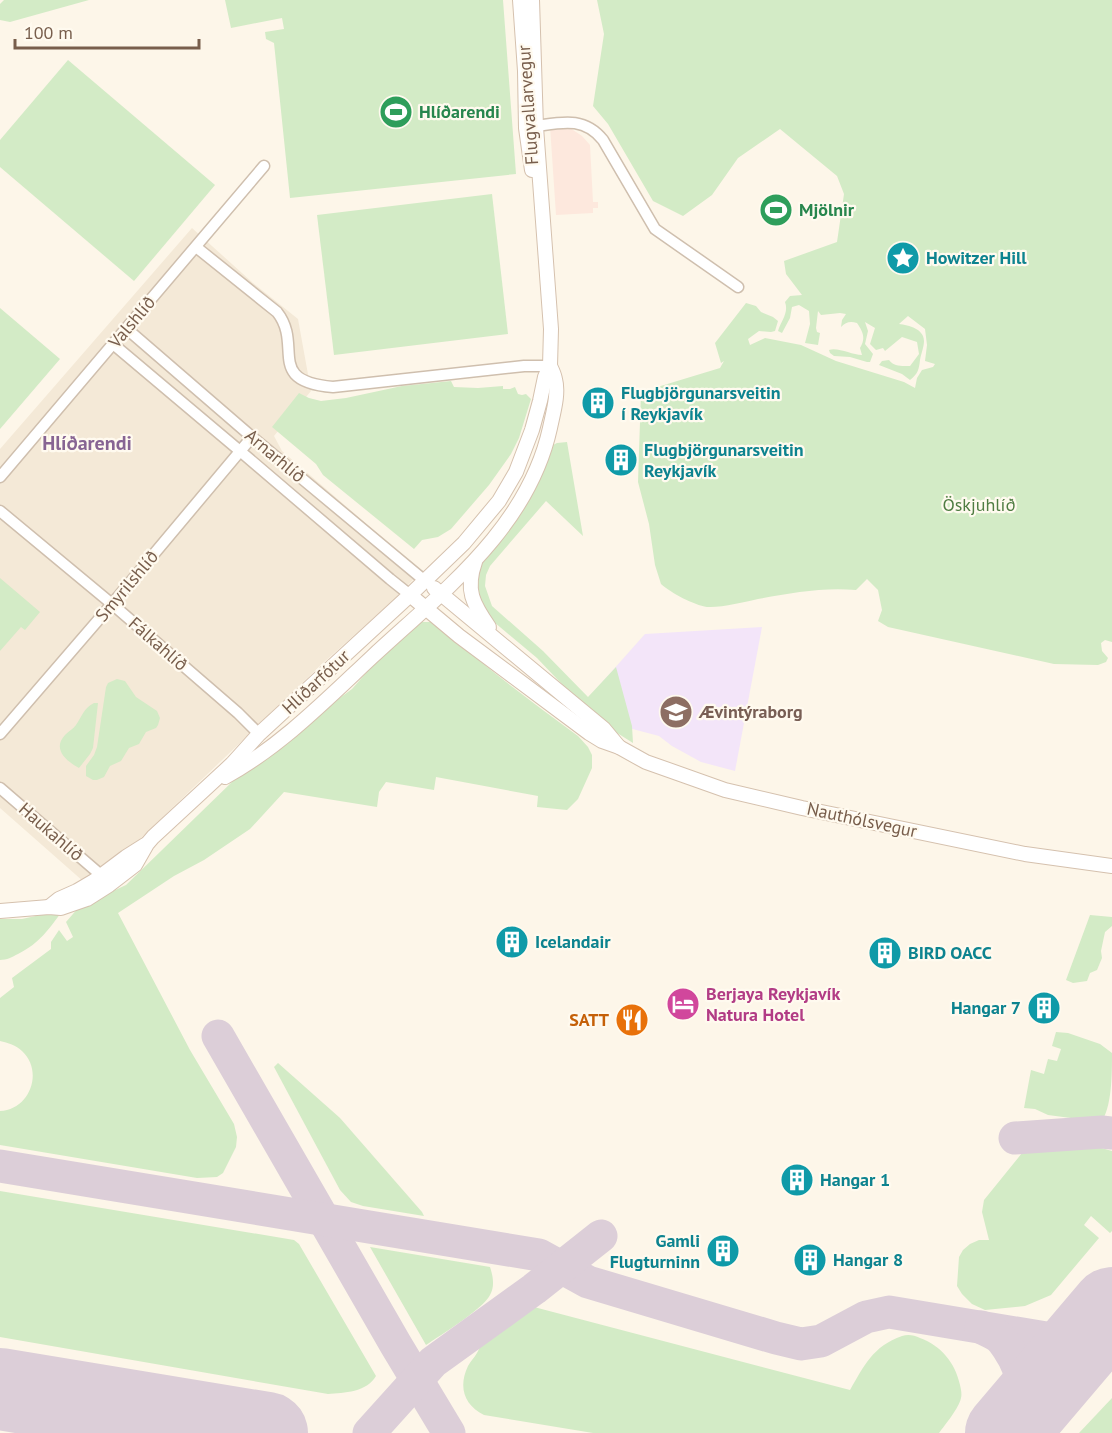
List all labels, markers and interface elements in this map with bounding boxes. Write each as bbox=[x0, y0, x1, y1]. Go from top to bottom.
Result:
scale bar bbox=[15, 12, 200, 50]
text: 100 m bbox=[24, 21, 73, 44]
street label: Flugvallarvegur bbox=[512, 44, 543, 166]
sports icon: Hlíðarendi bbox=[378, 94, 414, 130]
place label: Hlíðarendi bbox=[419, 100, 500, 123]
sports icon: Mjölnir bbox=[758, 192, 794, 228]
place label: Mjölnir bbox=[799, 198, 855, 221]
place icon: Howitzer Hill bbox=[885, 240, 921, 276]
place label: Howitzer Hill bbox=[926, 246, 1027, 269]
street label: Valshlíð bbox=[103, 291, 160, 353]
place label: Flugbjörgunarsveitin í Reykjavík bbox=[621, 381, 781, 425]
building icon: Flugbjörgunarsveitin í Reykjavík bbox=[580, 385, 616, 421]
street label: Arnarhlíð bbox=[241, 424, 310, 487]
district label: Hlíðarendi bbox=[42, 430, 132, 456]
place label: Flugbjörgunarsveitin Reykjavík bbox=[644, 438, 804, 482]
building icon: Flugbjörgunarsveitin Reykjavík bbox=[603, 442, 639, 478]
park label: Öskjuhlíð bbox=[942, 493, 1016, 516]
street label: Smyrilshlíð bbox=[90, 545, 163, 626]
street label: Fálkahlíð bbox=[124, 612, 193, 676]
street label: Hlíðarfótur bbox=[277, 644, 354, 719]
school or university icon: Ævintýraborg bbox=[658, 694, 694, 730]
place label: Ævintýraborg bbox=[698, 700, 803, 723]
street label: Haukahlíð bbox=[14, 797, 88, 866]
street label: Nauthólsvegur bbox=[805, 797, 919, 842]
building icon: Icelandair bbox=[494, 924, 530, 960]
place label: Icelandair bbox=[535, 930, 611, 953]
building icon: BIRD OACC bbox=[867, 935, 903, 971]
place label: BIRD OACC bbox=[908, 941, 992, 964]
place label: Berjaya Reykjavík Natura Hotel bbox=[706, 982, 840, 1026]
hotel icon: Berjaya Reykjavík Natura Hotel bbox=[665, 986, 701, 1022]
building icon: Hangar 7 bbox=[1026, 990, 1062, 1026]
place label: Hangar 7 bbox=[951, 996, 1021, 1019]
restaurant icon: SATT bbox=[614, 1002, 650, 1038]
place label: SATT bbox=[569, 1008, 610, 1031]
building icon: Hangar 1 bbox=[779, 1162, 815, 1198]
place label: Hangar 1 bbox=[820, 1168, 890, 1191]
place label: Gamli Flugturninn bbox=[610, 1229, 700, 1273]
building icon: Gamli Flugturninn bbox=[705, 1233, 741, 1269]
building icon: Hangar 8 bbox=[792, 1242, 828, 1278]
place label: Hangar 8 bbox=[833, 1248, 903, 1271]

